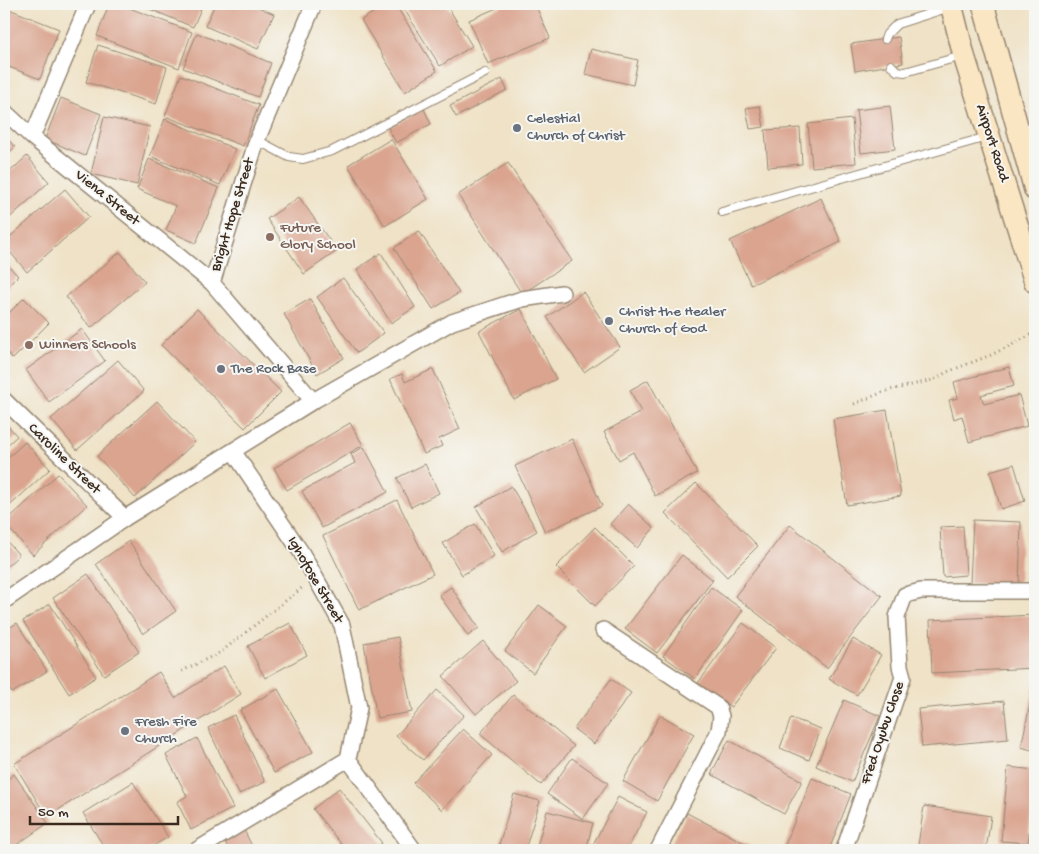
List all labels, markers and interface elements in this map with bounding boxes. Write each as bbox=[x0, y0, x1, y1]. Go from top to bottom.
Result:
street label: Airport Road bbox=[971, 102, 1013, 185]
place label: Celestial Church of Christ bbox=[527, 110, 626, 145]
marker: Celestial Church of Christ bbox=[511, 122, 523, 134]
street label: Bright Hope Street bbox=[207, 154, 259, 275]
street label: Viena Street bbox=[70, 166, 145, 231]
place label: Future Glory School bbox=[279, 219, 356, 254]
marker: Future Glory School bbox=[264, 231, 276, 243]
place label: Christ the Healer Church of God bbox=[619, 303, 727, 338]
marker: Christ the Healer Church of God bbox=[603, 315, 615, 327]
place label: Winners Schools bbox=[39, 336, 136, 354]
marker: Winners Schools bbox=[23, 339, 35, 351]
place label: The Rock Base bbox=[230, 360, 317, 378]
marker: The Rock Base bbox=[215, 363, 227, 375]
street label: Caroline Street bbox=[24, 420, 106, 500]
street label: Ighofose Street bbox=[283, 533, 348, 628]
street label: Fred Oyubu Close bbox=[857, 679, 909, 788]
place label: Fresh Fire Church bbox=[134, 713, 197, 748]
marker: Fresh Fire Church bbox=[119, 725, 131, 737]
scale bar bbox=[30, 794, 178, 826]
text: 50 m bbox=[38, 804, 69, 822]

